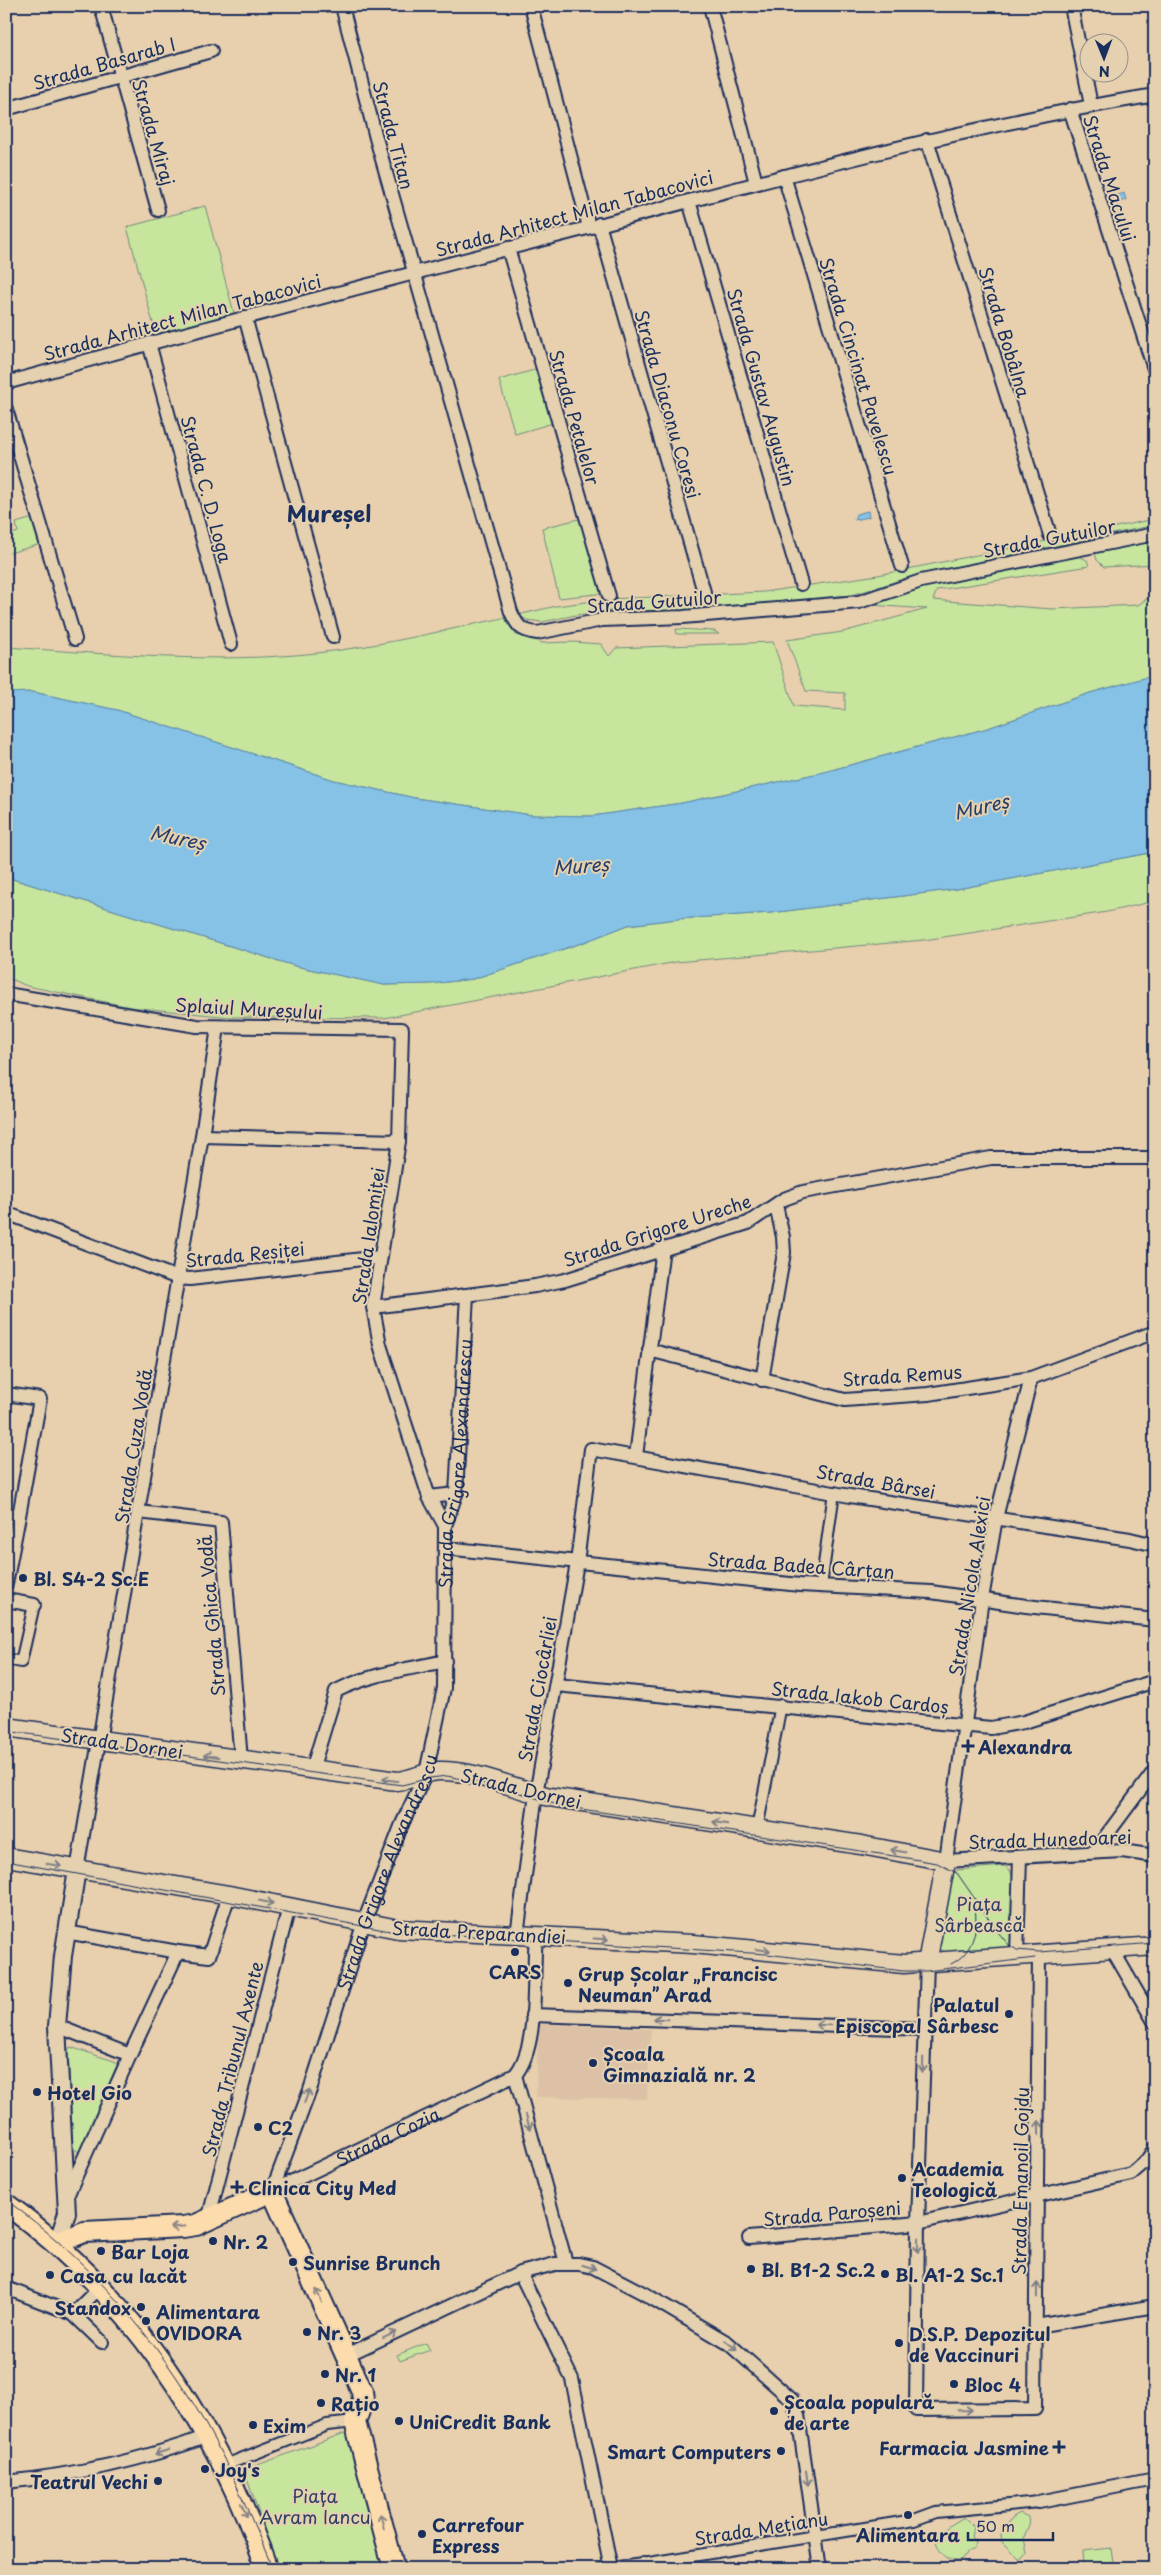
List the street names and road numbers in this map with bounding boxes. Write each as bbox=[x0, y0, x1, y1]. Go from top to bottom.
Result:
street label: Strada Basarab I bbox=[29, 30, 179, 96]
street label: Strada Miraj bbox=[126, 75, 182, 189]
street label: Strada Titan bbox=[367, 78, 421, 192]
street label: Strada Macului bbox=[1077, 111, 1143, 245]
street label: Strada Arhitect Milan Tabacovici bbox=[432, 163, 716, 263]
street label: Strada Cincinat Pavelescu bbox=[813, 254, 905, 478]
street label: Strada Bobâlna bbox=[972, 263, 1038, 402]
street label: Strada Arhitect Milan Tabacovici bbox=[40, 267, 324, 367]
street label: Strada Gustav Augustin bbox=[721, 285, 803, 489]
street label: Strada Diaconu Coresi bbox=[628, 307, 708, 501]
street label: Strada Petalelor bbox=[543, 346, 607, 488]
street label: Strada C. D. Loga bbox=[174, 412, 240, 566]
street label: Strada Gutuilor bbox=[980, 512, 1119, 564]
street label: Strada Gutuilor bbox=[586, 583, 723, 619]
street label: Splaiul Mureșului bbox=[175, 991, 323, 1025]
street label: Strada Ialomiței bbox=[345, 1166, 391, 1306]
street label: Strada Grigore Ureche bbox=[560, 1187, 754, 1273]
street label: Strada Reșiței bbox=[184, 1234, 306, 1274]
street label: Strada Grigore Alexandrescu bbox=[431, 1338, 478, 1589]
street label: Strada Remus bbox=[841, 1357, 963, 1393]
street label: Strada Cuza Vodă bbox=[107, 1366, 159, 1526]
street label: Strada Bârsei bbox=[814, 1457, 938, 1505]
street label: Strada Nicola Alexici bbox=[941, 1494, 997, 1678]
street label: Strada Ghica Vodă bbox=[191, 1534, 231, 1698]
street label: Strada Badea Cârțan bbox=[707, 1545, 895, 1585]
street label: Strada Ciocârliei bbox=[511, 1614, 563, 1764]
street label: Strada Iakob Cardoș bbox=[770, 1674, 950, 1720]
street label: Strada Dornei bbox=[59, 1721, 185, 1765]
street label: Strada Grigore Alexandrescu bbox=[329, 1752, 443, 1994]
street label: Strada Dornei bbox=[458, 1761, 584, 1815]
street label: Strada Hunedoarei bbox=[968, 1823, 1132, 1855]
street label: Strada Preparandiei bbox=[391, 1914, 567, 1950]
street label: Strada Tribunul Axente bbox=[195, 1958, 269, 2160]
street label: Strada Emanoil Gojdu bbox=[1005, 2087, 1035, 2275]
street label: Strada Cozia bbox=[331, 2099, 444, 2172]
street label: Strada Paroșeni bbox=[762, 2194, 902, 2232]
street label: Strada Mețianu bbox=[692, 2504, 830, 2552]

